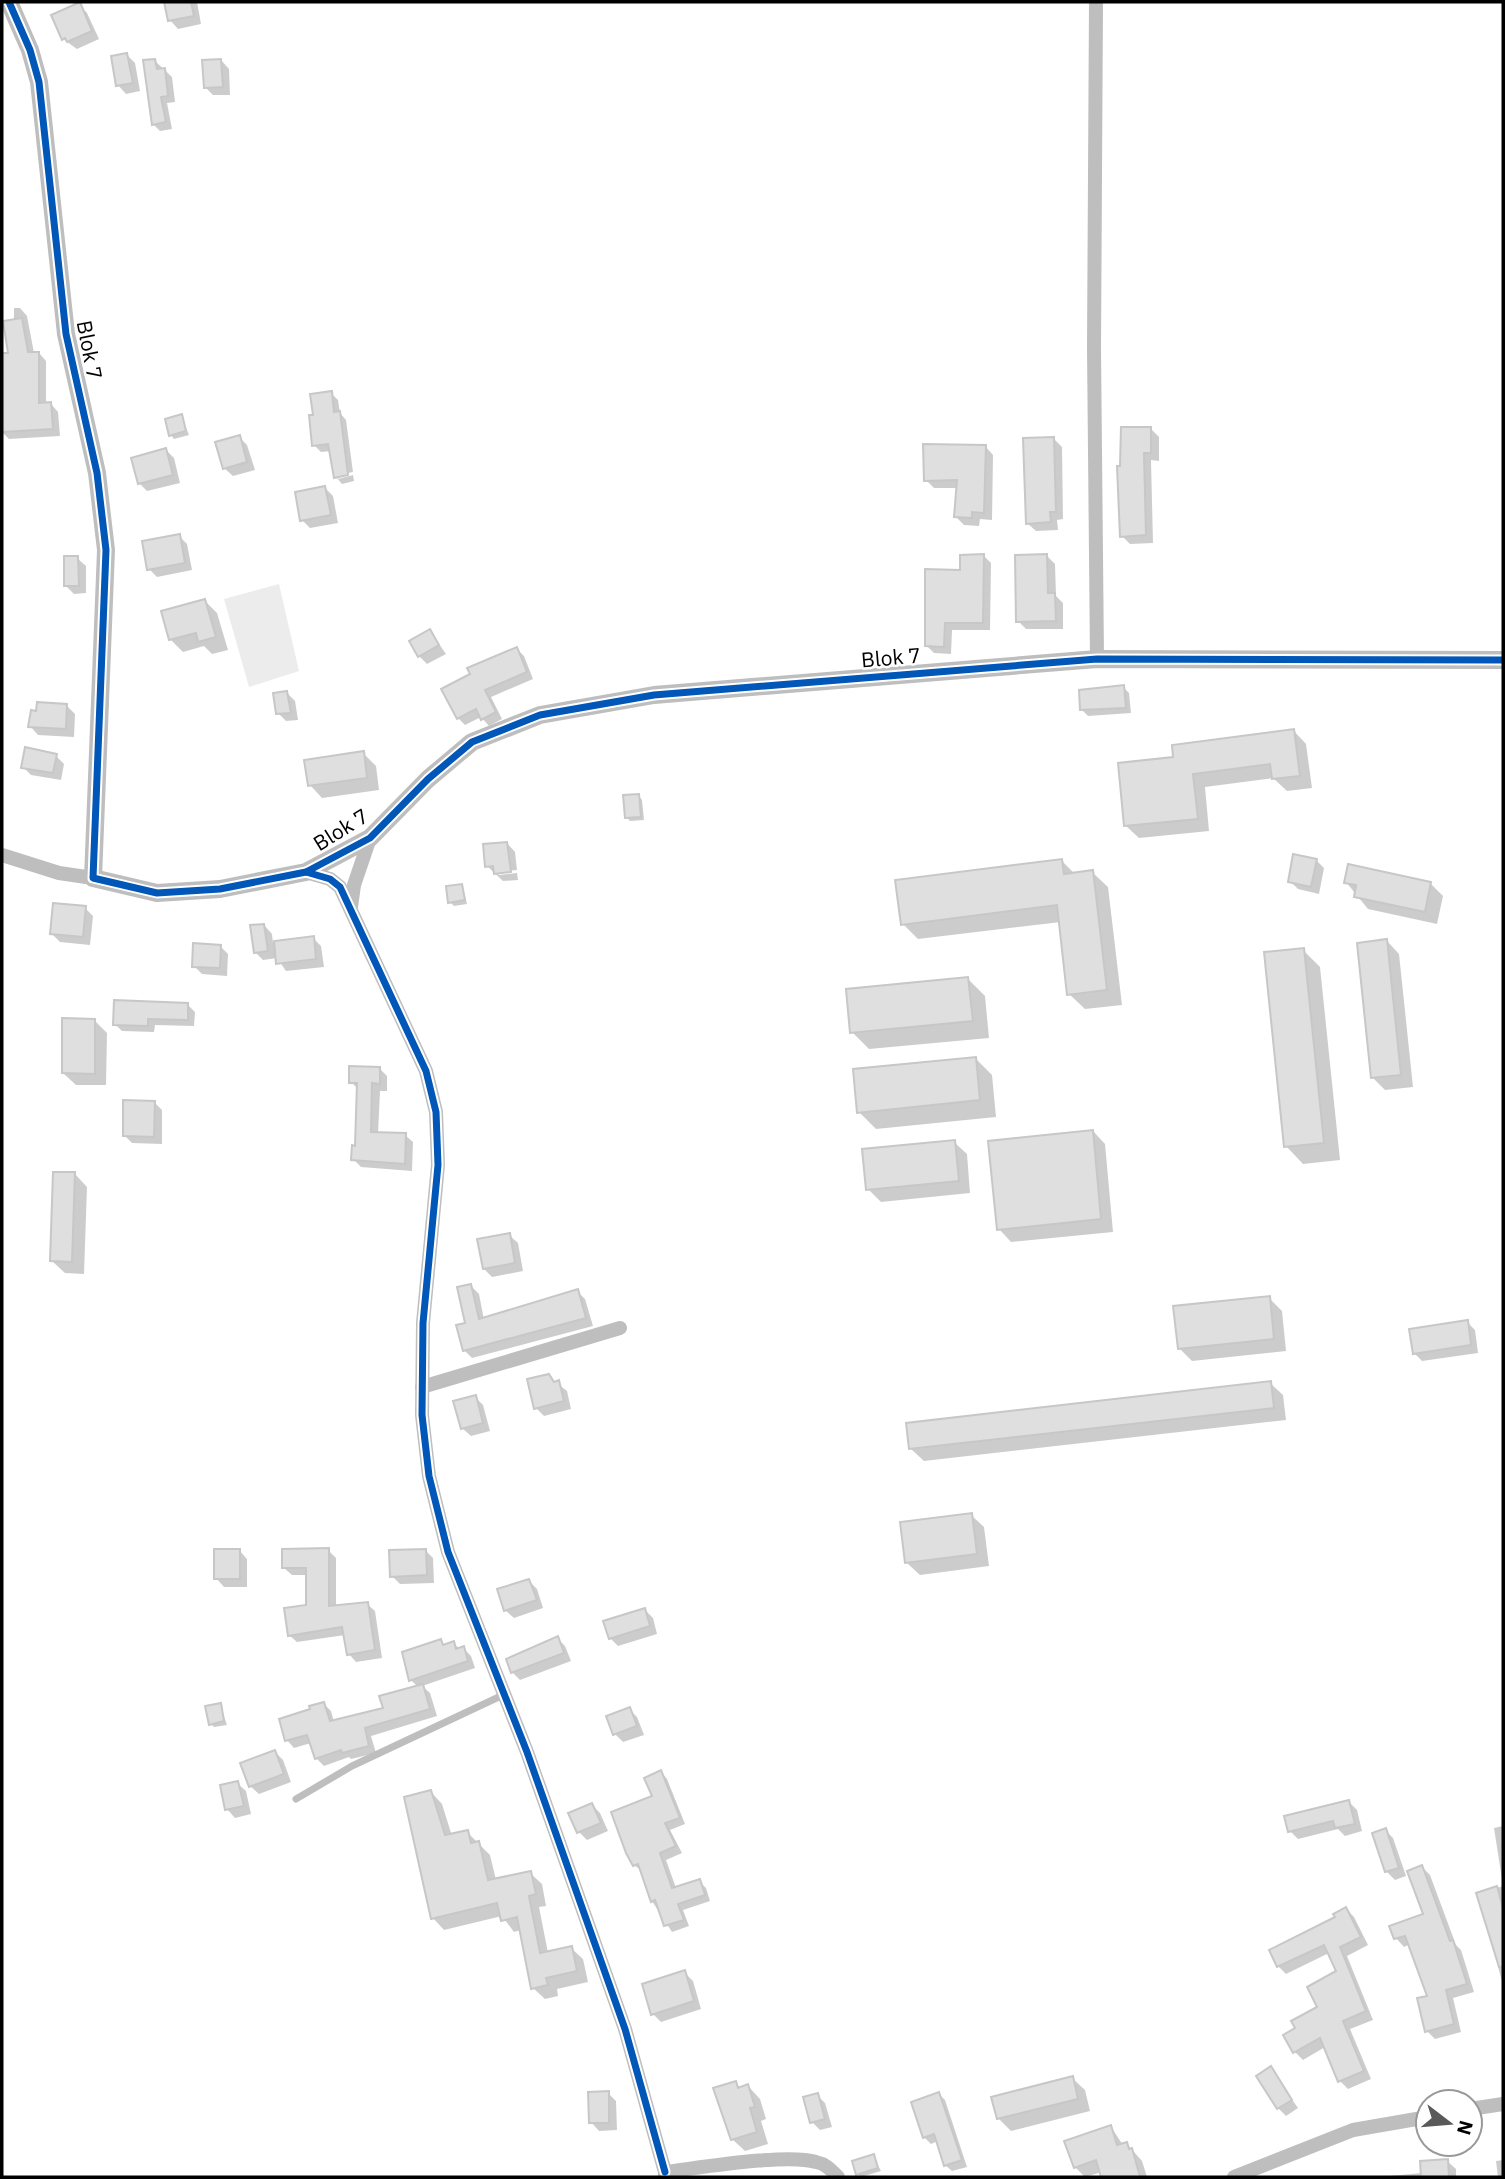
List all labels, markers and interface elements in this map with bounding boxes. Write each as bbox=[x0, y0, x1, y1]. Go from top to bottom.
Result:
street label: Blok 7 bbox=[71, 318, 109, 382]
street label: Blok 7 bbox=[860, 640, 922, 674]
street label: Blok 7 bbox=[308, 801, 373, 857]
north arrow bbox=[1414, 2088, 1484, 2158]
text: N bbox=[1452, 2118, 1479, 2138]

